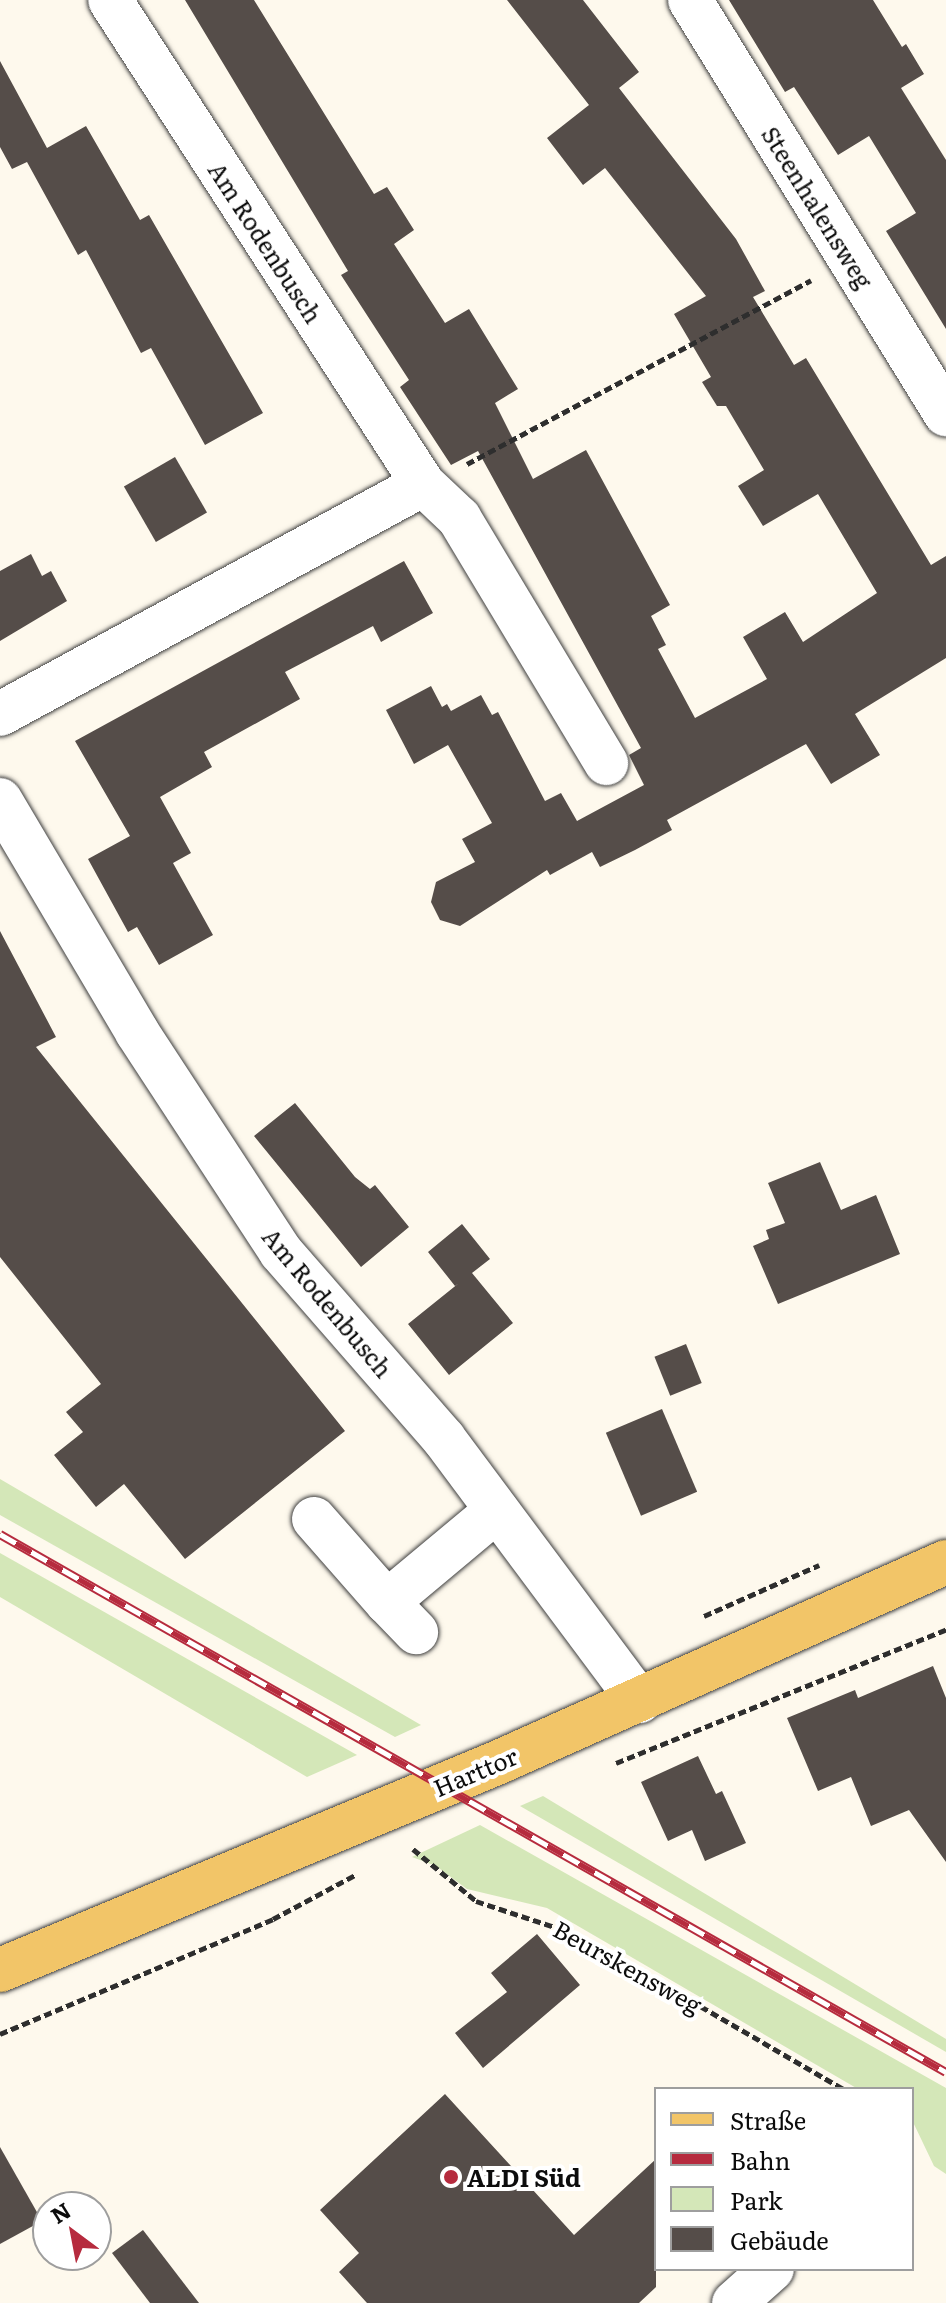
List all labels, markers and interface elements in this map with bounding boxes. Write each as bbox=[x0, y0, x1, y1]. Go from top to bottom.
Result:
street label: Steenhalensweg bbox=[757, 121, 879, 293]
street label: Am Rodenbusch bbox=[203, 156, 329, 328]
street label: Am Rodenbusch bbox=[257, 1221, 399, 1383]
street label: Harttor bbox=[429, 1740, 521, 1802]
street label: Beurskensweg bbox=[549, 1913, 707, 2019]
legend bbox=[654, 2087, 914, 2271]
text: Straße bbox=[730, 2102, 806, 2137]
text: Bahn bbox=[730, 2142, 790, 2177]
place label: ALDI Süd bbox=[467, 2163, 581, 2191]
marker: ALDI Süd bbox=[442, 2168, 460, 2186]
text: Park bbox=[730, 2182, 783, 2217]
north arrow bbox=[32, 2191, 112, 2271]
text: N bbox=[44, 2193, 77, 2231]
text: Gebäude bbox=[730, 2222, 829, 2257]

